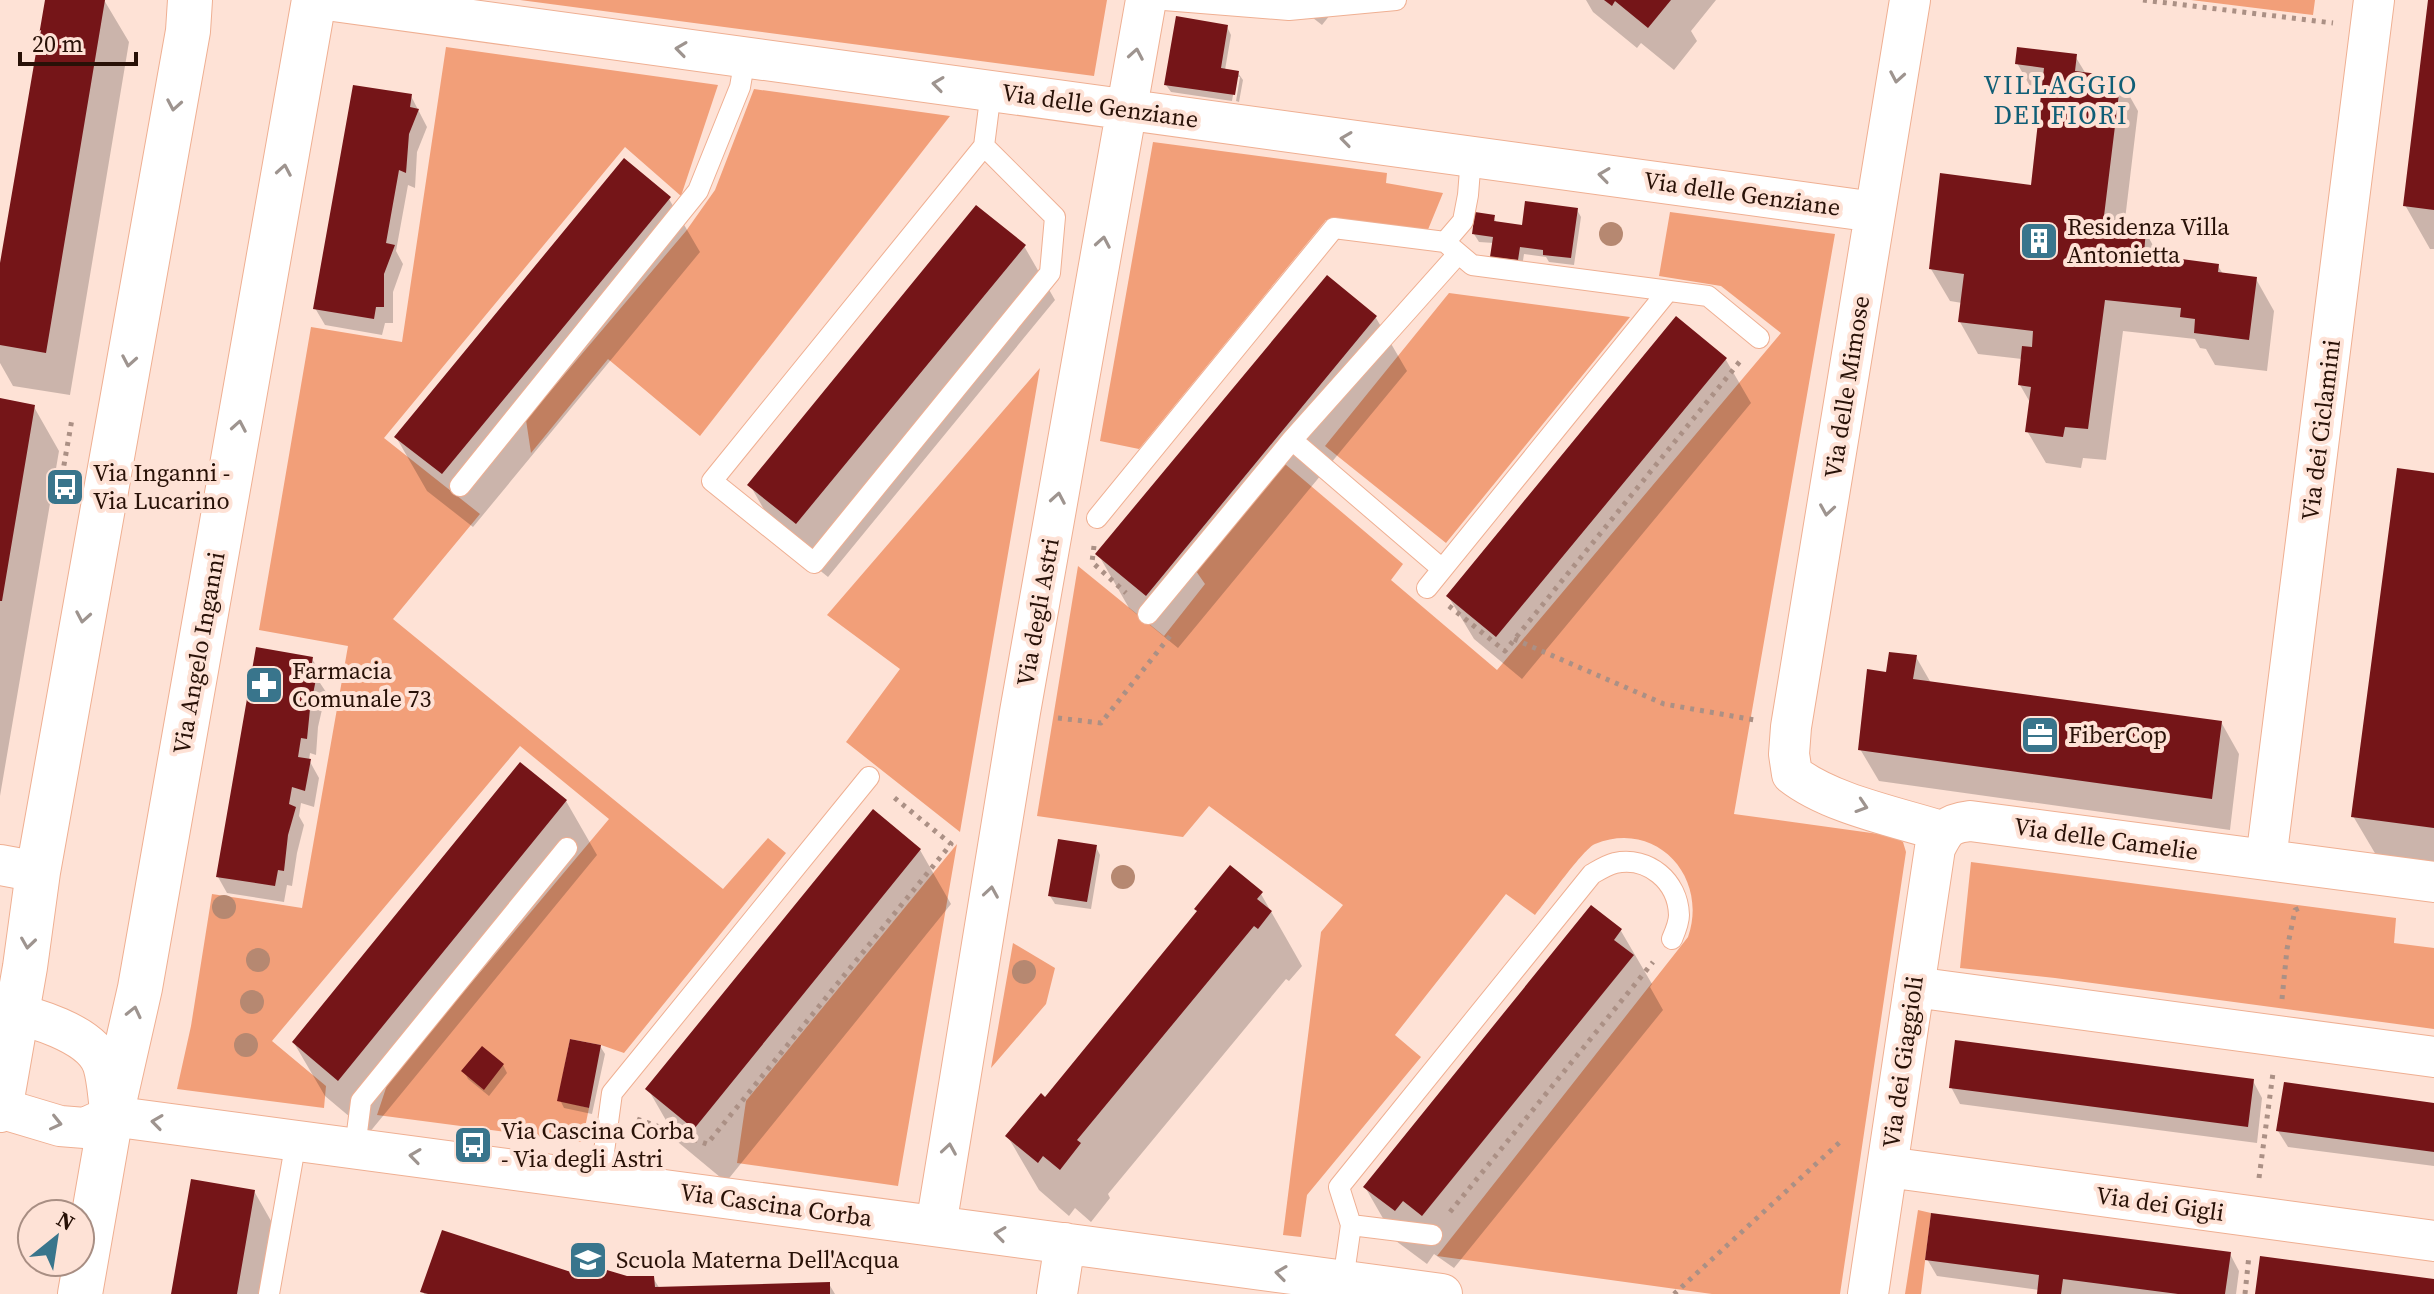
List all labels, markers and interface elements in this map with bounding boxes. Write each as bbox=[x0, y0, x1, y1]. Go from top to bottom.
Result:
scale bar bbox=[20, 16, 136, 66]
text: 20 m bbox=[32, 27, 83, 60]
one-way arrow bbox=[674, 41, 688, 58]
one-way arrow bbox=[1127, 48, 1144, 61]
district label: VILLAGGIO DEI FIORI bbox=[1984, 67, 2138, 133]
one-way arrow bbox=[1889, 70, 1906, 84]
street label: Via delle Genziane bbox=[1000, 75, 1201, 136]
one-way arrow bbox=[932, 76, 945, 93]
one-way arrow bbox=[167, 98, 184, 112]
one-way arrow bbox=[1339, 131, 1353, 148]
one-way arrow bbox=[275, 163, 292, 176]
street label: Via delle Genziane bbox=[1642, 163, 1843, 224]
one-way arrow bbox=[1597, 167, 1610, 184]
place label: Residenza Villa Antonietta bbox=[2067, 210, 2230, 271]
building icon: Residenza Villa Antonietta bbox=[2018, 220, 2060, 262]
one-way arrow bbox=[1093, 235, 1110, 249]
street label: Via delle Mimose bbox=[1816, 293, 1877, 481]
street label: Via dei Ciclamini bbox=[2293, 337, 2348, 522]
one-way arrow bbox=[121, 354, 138, 368]
one-way arrow bbox=[229, 419, 246, 432]
place label: Via Inganni - Via Lucarino bbox=[93, 456, 230, 517]
bus stop icon: Via Inganni - Via Lucarino bbox=[44, 466, 86, 508]
one-way arrow bbox=[1048, 491, 1065, 505]
one-way arrow bbox=[1819, 503, 1836, 517]
street label: Via degli Astri bbox=[1008, 535, 1067, 689]
street label: Via Angelo Inganni bbox=[164, 549, 233, 757]
one-way arrow bbox=[76, 610, 93, 623]
place label: Farmacia Comunale 73 bbox=[292, 654, 432, 715]
pharmacy icon: Farmacia Comunale 73 bbox=[243, 664, 285, 706]
office icon: FiberCop bbox=[2019, 714, 2061, 756]
place label: FiberCop bbox=[2068, 718, 2167, 751]
one-way arrow bbox=[1855, 797, 1869, 813]
street label: Via delle Camelie bbox=[2012, 809, 2200, 868]
one-way arrow bbox=[981, 885, 998, 899]
one-way arrow bbox=[20, 936, 37, 950]
street label: Via dei Giaggioli bbox=[1874, 974, 1931, 1150]
one-way arrow bbox=[125, 1006, 142, 1020]
one-way arrow bbox=[49, 1114, 62, 1131]
one-way arrow bbox=[150, 1114, 164, 1131]
place label: Via Cascina Corba - Via degli Astri bbox=[501, 1114, 695, 1175]
bus stop icon: Via Cascina Corba - Via degli Astri bbox=[452, 1124, 494, 1166]
one-way arrow bbox=[939, 1142, 956, 1156]
one-way arrow bbox=[408, 1148, 421, 1165]
street label: Via Cascina Corba bbox=[678, 1175, 875, 1234]
street label: Via dei Gigli bbox=[2094, 1178, 2226, 1229]
north arrow bbox=[16, 1198, 96, 1278]
text: N bbox=[52, 1204, 80, 1238]
one-way arrow bbox=[994, 1226, 1007, 1243]
school or university icon: Scuola Materna Dell'Acqua bbox=[567, 1239, 609, 1281]
place label: Scuola Materna Dell'Acqua bbox=[616, 1243, 900, 1276]
one-way arrow bbox=[1274, 1264, 1287, 1281]

